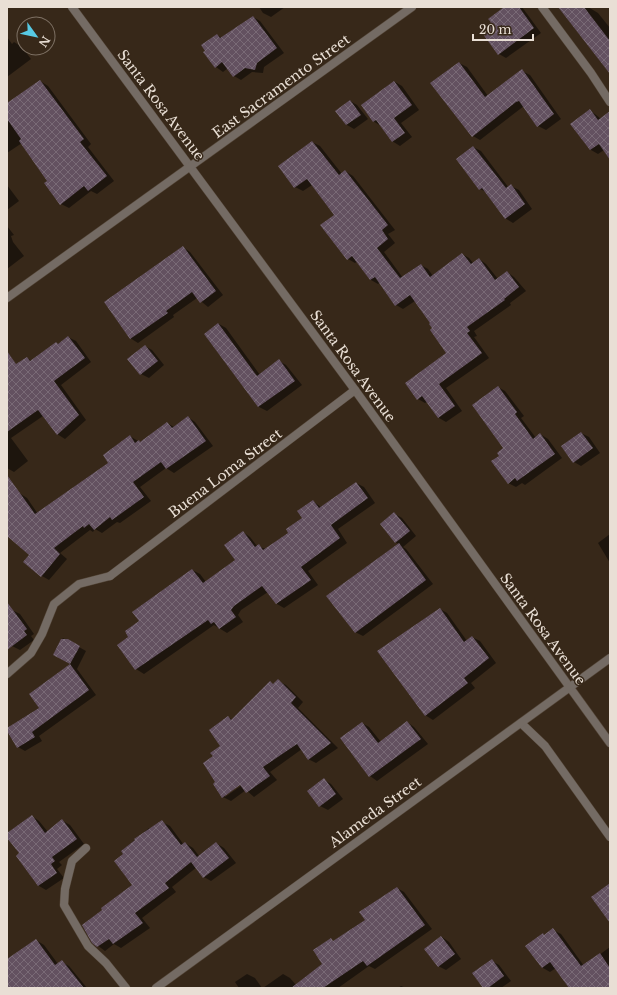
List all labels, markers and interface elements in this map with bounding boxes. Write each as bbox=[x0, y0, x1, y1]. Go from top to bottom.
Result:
north arrow bbox=[16, 16, 56, 56]
scale bar bbox=[473, 16, 533, 42]
text: 20 m bbox=[479, 22, 511, 37]
street label: East Sacramento Street bbox=[209, 30, 354, 142]
text: N bbox=[35, 33, 53, 50]
street label: Santa Rosa Avenue bbox=[113, 46, 209, 164]
street label: Santa Rosa Avenue bbox=[306, 306, 400, 426]
street label: Buena Loma Street bbox=[165, 424, 286, 522]
street label: Santa Rosa Avenue bbox=[496, 569, 590, 689]
street label: Alameda Street bbox=[325, 772, 425, 852]

